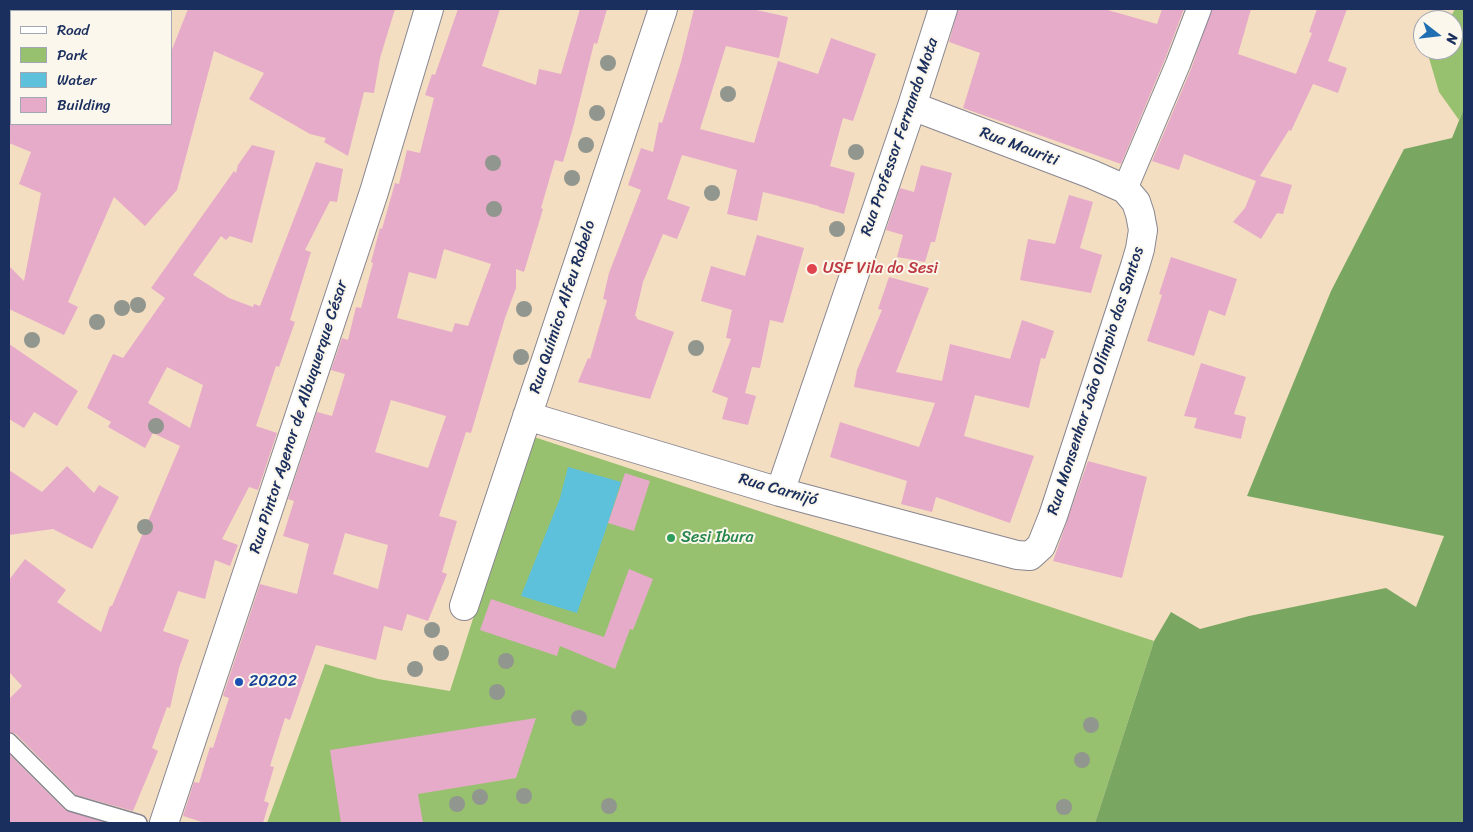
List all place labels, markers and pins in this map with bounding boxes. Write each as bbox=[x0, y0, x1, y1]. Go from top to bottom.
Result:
place label: USF Vila do Sesi bbox=[823, 259, 938, 279]
marker: USF Vila do Sesi bbox=[805, 262, 819, 276]
place label: Sesi Ibura bbox=[681, 528, 753, 548]
marker: Sesi Ibura bbox=[665, 532, 677, 544]
place label: 20202 bbox=[249, 672, 297, 692]
marker: 20202 bbox=[233, 676, 245, 688]

